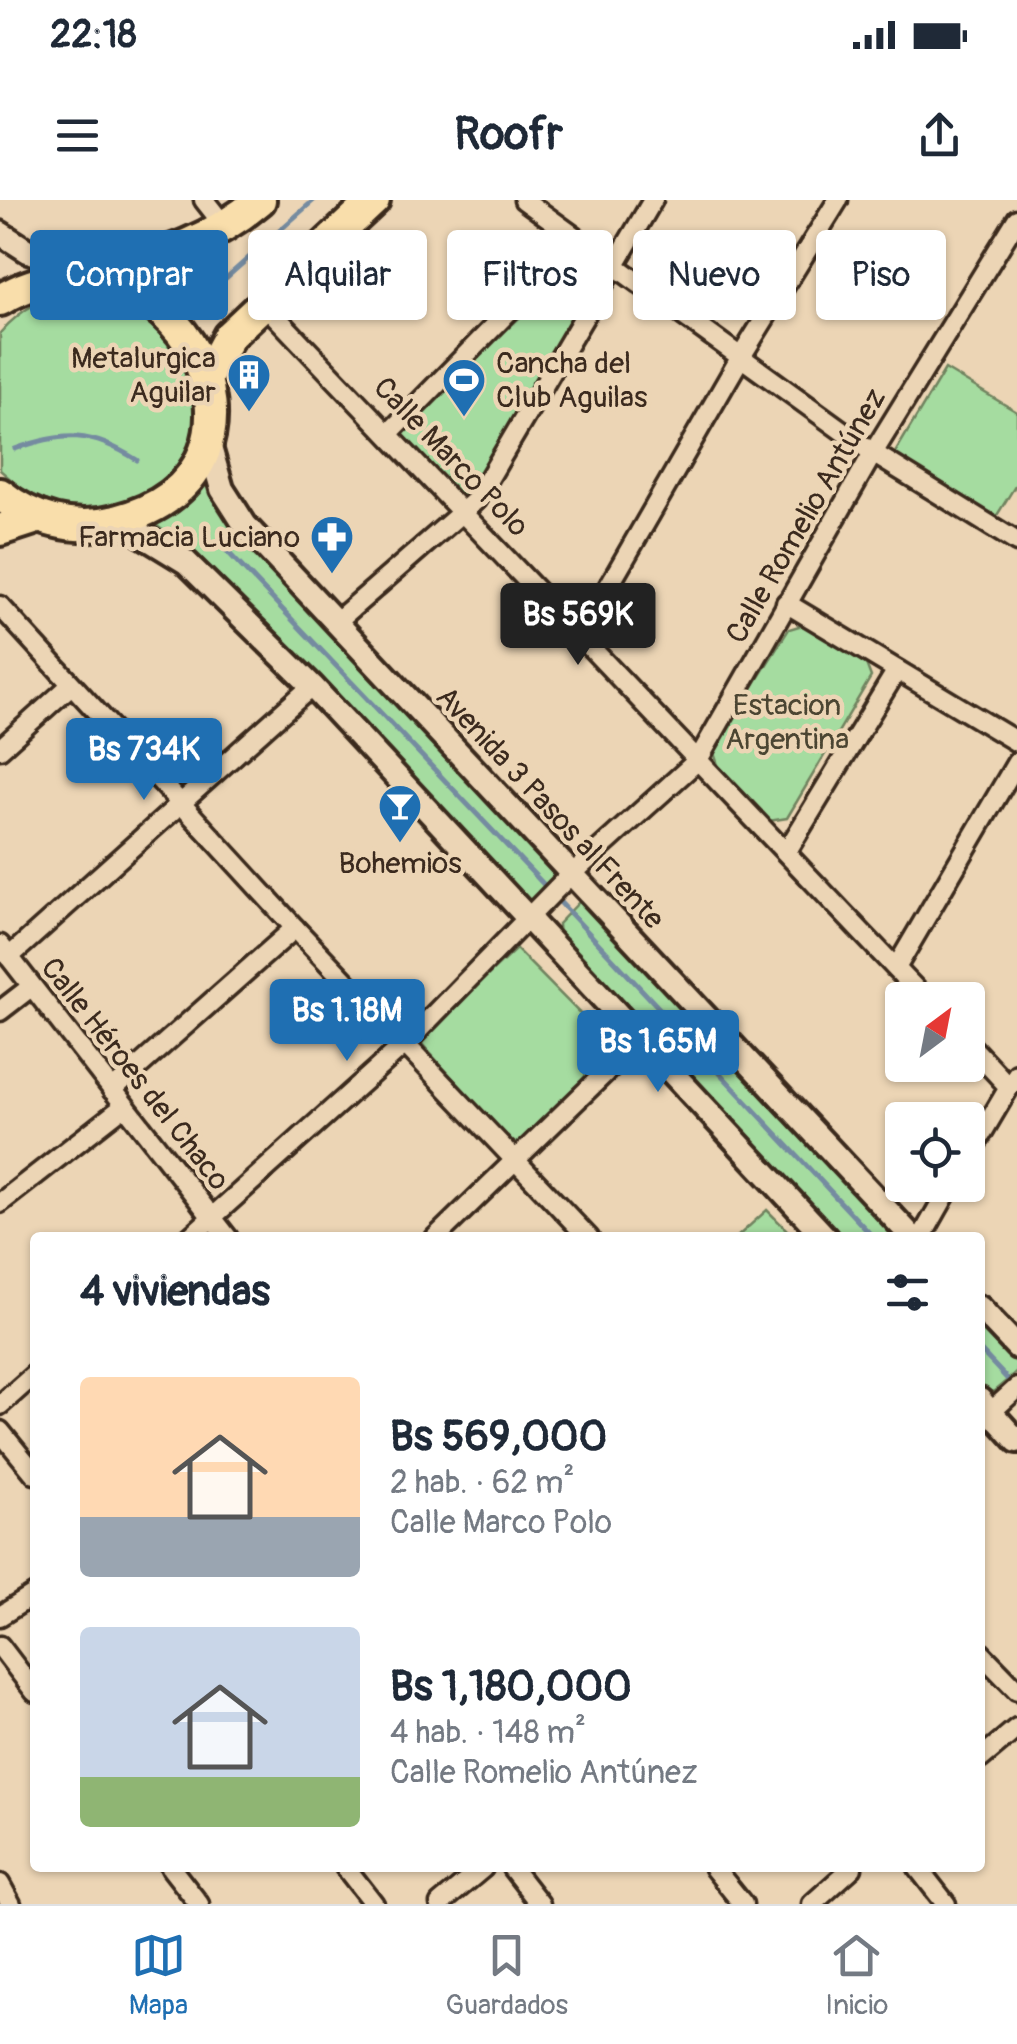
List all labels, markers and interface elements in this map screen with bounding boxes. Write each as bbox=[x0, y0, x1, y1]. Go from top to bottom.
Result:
text: 22:18 bbox=[50, 11, 137, 59]
text: Roofr bbox=[454, 107, 563, 163]
icon: menu bbox=[50, 108, 105, 163]
icon: share bbox=[912, 108, 967, 163]
chip: Comprar bbox=[30, 230, 228, 320]
chip: Alquilar bbox=[248, 230, 427, 320]
chip: Filtros bbox=[447, 230, 613, 320]
chip: Nuevo bbox=[633, 230, 796, 320]
chip: Piso bbox=[816, 230, 946, 320]
place label: Metalurgica Aguilar bbox=[71, 340, 216, 411]
place label: Cancha del Club Aguilas bbox=[496, 345, 647, 416]
building icon: Metalurgica Aguilar bbox=[226, 352, 272, 413]
sports icon: Cancha del Club Aguilas bbox=[441, 357, 487, 418]
street label: Calle Marco Polo bbox=[365, 369, 537, 545]
street label: Calle Romelio Antúnez bbox=[718, 382, 894, 650]
pharmacy icon: Farmacia Luciano bbox=[309, 514, 355, 575]
place label: Farmacia Luciano bbox=[78, 519, 300, 556]
pin: Bs 569K bbox=[486, 583, 670, 668]
text: Bs 569K bbox=[522, 595, 634, 635]
street label: Avenida 3 Pasos al Frente bbox=[428, 679, 672, 937]
park label: Estacion Argentina bbox=[725, 687, 849, 758]
pin: Bs 734K bbox=[52, 718, 236, 803]
text: Bs 734K bbox=[88, 730, 200, 770]
bar icon: Bohemios bbox=[377, 783, 423, 844]
place label: Bohemios bbox=[338, 845, 462, 882]
street label: Calle Héroes del Chaco bbox=[33, 950, 237, 1198]
pin: Bs 1.18M bbox=[244, 979, 450, 1064]
north arrow bbox=[885, 982, 985, 1082]
map controls bbox=[885, 982, 985, 1202]
text: Bs 1.18M bbox=[292, 991, 402, 1031]
pin: Bs 1.65M bbox=[555, 1010, 761, 1095]
text: Bs 1.65M bbox=[599, 1022, 717, 1062]
button: locate bbox=[885, 1102, 985, 1202]
icon: filters bbox=[880, 1265, 935, 1320]
text: 4 viviendas bbox=[80, 1266, 270, 1318]
text: Bs 569,000 bbox=[390, 1411, 607, 1463]
icon: home bbox=[160, 1417, 280, 1537]
text: 2 hab. · 62 m² bbox=[390, 1463, 574, 1503]
text: Calle Marco Polo bbox=[390, 1503, 612, 1543]
text: Bs 1,180,000 bbox=[390, 1661, 632, 1713]
icon: home bbox=[160, 1667, 280, 1787]
text: 4 hab. · 148 m² bbox=[390, 1713, 586, 1753]
text: Calle Romelio Antúnez bbox=[390, 1753, 698, 1793]
tab: Mapa bbox=[129, 1928, 188, 2023]
tab: Guardados bbox=[445, 1928, 568, 2023]
tab: Inicio bbox=[825, 1928, 888, 2023]

